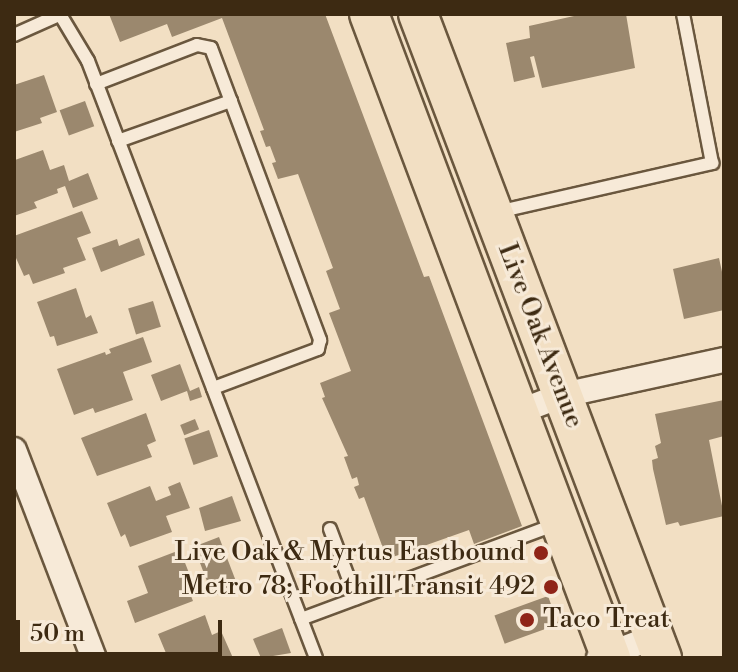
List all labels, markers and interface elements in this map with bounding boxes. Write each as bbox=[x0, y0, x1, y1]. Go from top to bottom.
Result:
street label: Live Oak Avenue bbox=[491, 239, 589, 433]
place label: Live Oak & Myrtus Eastbound bbox=[175, 537, 525, 569]
marker: Live Oak & Myrtus Eastbound bbox=[532, 544, 550, 562]
place label: Metro 78; Foothill Transit 492 bbox=[182, 571, 535, 603]
marker: Metro 78; Foothill Transit 492 bbox=[542, 578, 560, 596]
scale bar bbox=[20, 604, 226, 654]
place label: Taco Treat bbox=[543, 604, 670, 636]
marker: Taco Treat bbox=[518, 611, 536, 629]
text: 50 m bbox=[30, 619, 85, 649]

